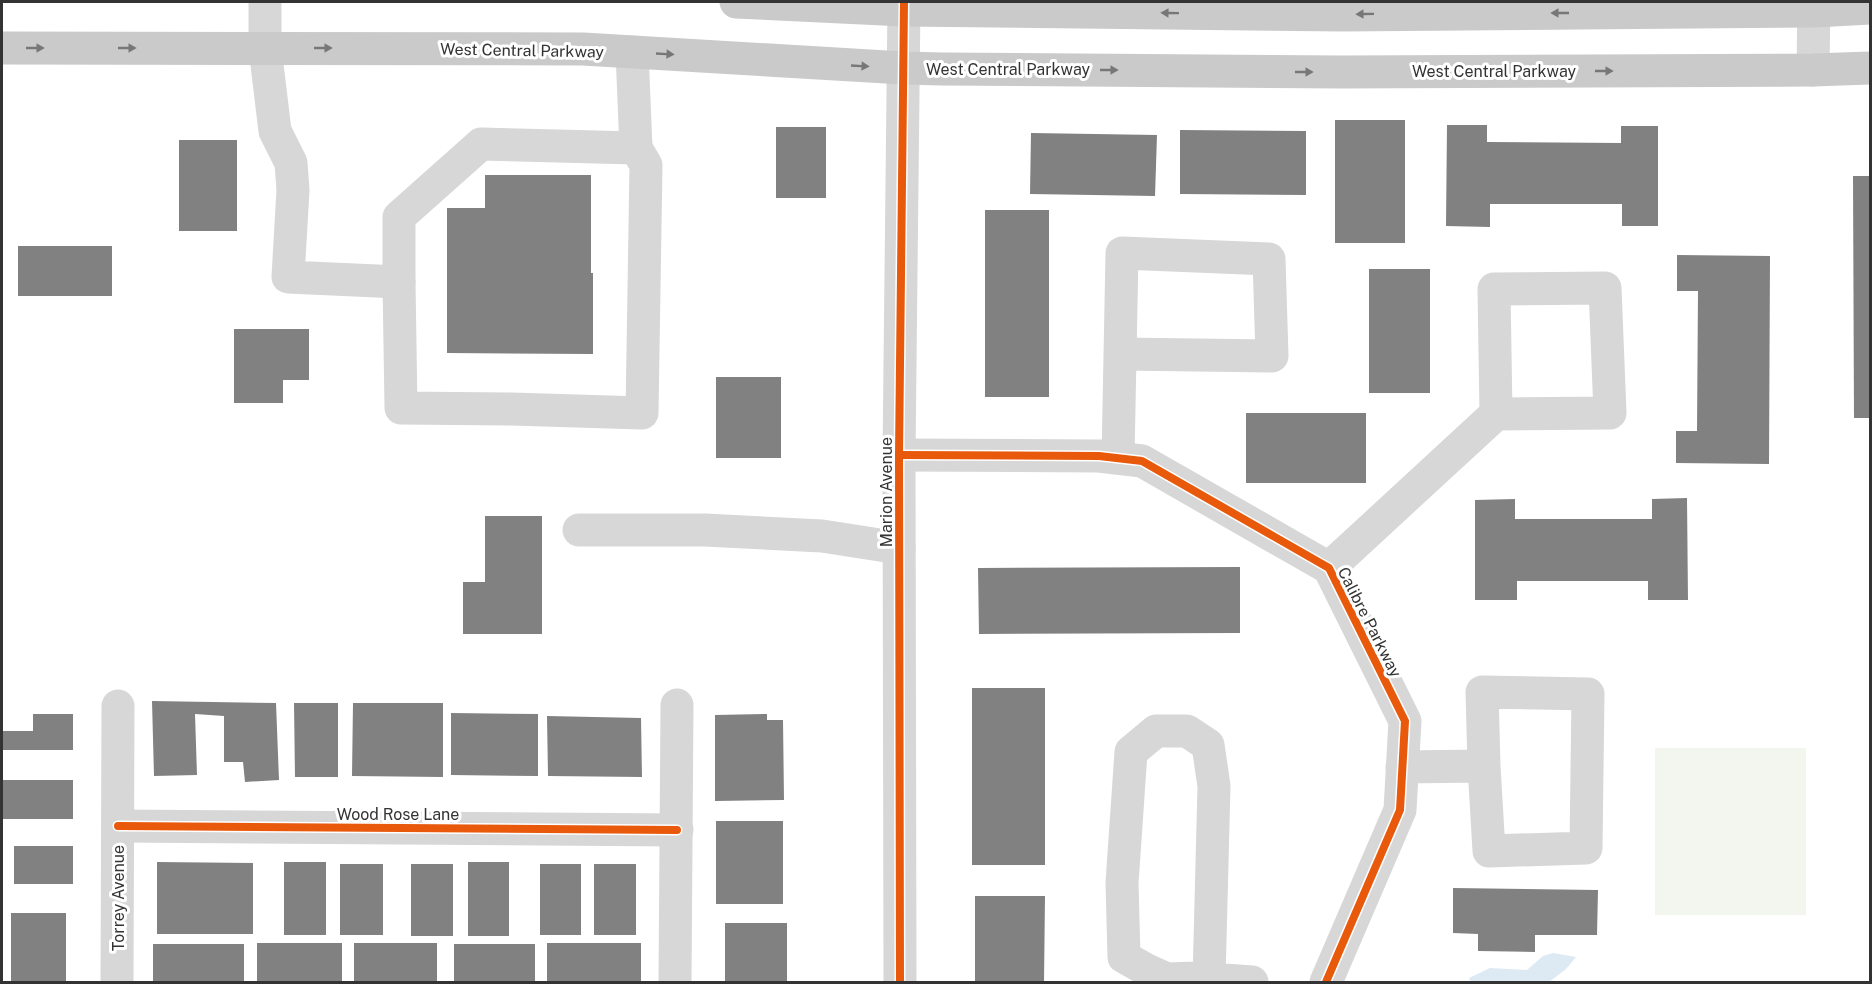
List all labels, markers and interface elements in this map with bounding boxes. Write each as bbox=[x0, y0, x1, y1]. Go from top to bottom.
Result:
one-way arrow bbox=[1161, 8, 1180, 17]
one-way arrow bbox=[1551, 8, 1570, 17]
one-way arrow bbox=[1356, 10, 1375, 19]
street label: West Central Parkway bbox=[440, 40, 605, 61]
one-way arrow bbox=[25, 43, 44, 53]
one-way arrow bbox=[117, 43, 136, 53]
one-way arrow bbox=[314, 44, 333, 53]
one-way arrow bbox=[656, 50, 675, 59]
street label: West Central Parkway bbox=[926, 60, 1090, 79]
one-way arrow bbox=[850, 61, 869, 70]
street label: West Central Parkway bbox=[1412, 62, 1576, 81]
one-way arrow bbox=[1099, 65, 1118, 75]
one-way arrow bbox=[1594, 66, 1613, 76]
one-way arrow bbox=[1294, 67, 1313, 77]
street label: Marion Avenue bbox=[877, 437, 896, 547]
street label: Calibre Parkway bbox=[1334, 564, 1406, 681]
street label: Wood Rose Lane bbox=[337, 805, 459, 824]
street label: Torrey Avenue bbox=[109, 845, 128, 951]

